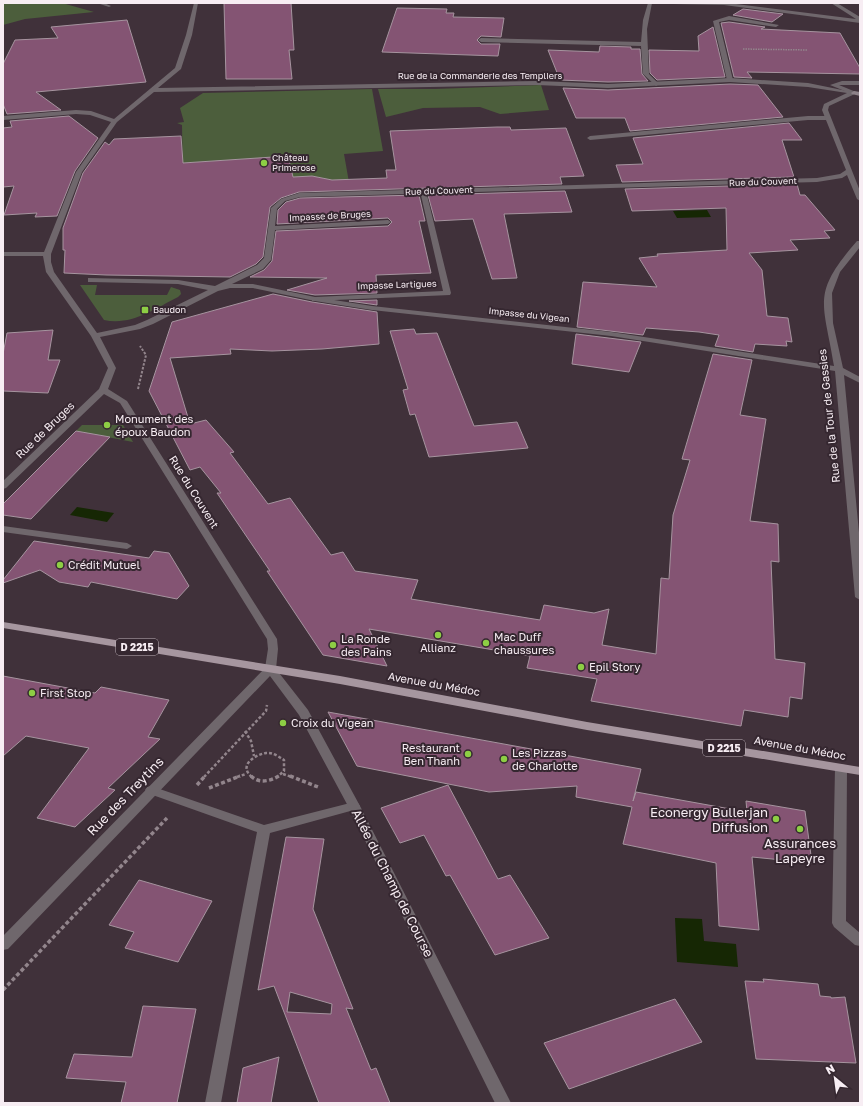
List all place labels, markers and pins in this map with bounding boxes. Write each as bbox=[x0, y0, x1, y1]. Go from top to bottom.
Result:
place label: Château Primerose bbox=[272, 152, 316, 173]
marker: Château Primerose bbox=[259, 158, 269, 168]
place label: Baudon bbox=[153, 304, 186, 315]
marker: Baudon bbox=[140, 305, 150, 315]
place label: Monument des époux Baudon bbox=[115, 412, 194, 438]
marker: Monument des époux Baudon bbox=[102, 420, 112, 430]
place label: Crédit Mutuel bbox=[68, 558, 140, 571]
marker: Crédit Mutuel bbox=[55, 560, 65, 570]
marker: Allianz bbox=[433, 630, 443, 640]
place label: Mac Duff chaussures bbox=[494, 630, 555, 656]
place label: La Ronde des Pains bbox=[341, 632, 392, 658]
marker: Mac Duff chaussures bbox=[481, 638, 491, 648]
marker: La Ronde des Pains bbox=[328, 640, 338, 650]
place label: Allianz bbox=[420, 641, 456, 654]
place label: Epil Story bbox=[589, 660, 640, 673]
marker: Epil Story bbox=[576, 662, 586, 672]
place label: First Stop bbox=[40, 686, 92, 699]
marker: First Stop bbox=[27, 688, 37, 698]
place label: Croix du Vigean bbox=[291, 716, 374, 729]
marker: Croix du Vigean bbox=[278, 718, 288, 728]
place label: Restaurant Ben Thanh bbox=[402, 741, 460, 767]
place label: Les Pizzas de Charlotte bbox=[512, 746, 578, 772]
marker: Restaurant Ben Thanh bbox=[463, 749, 473, 759]
marker: Les Pizzas de Charlotte bbox=[499, 754, 509, 764]
place label: Econergy Bullerjan Diffusion bbox=[650, 804, 768, 835]
marker: Econergy Bullerjan Diffusion bbox=[771, 814, 781, 824]
marker: Assurances Lapeyre bbox=[795, 824, 805, 834]
place label: Assurances Lapeyre bbox=[764, 835, 836, 866]

